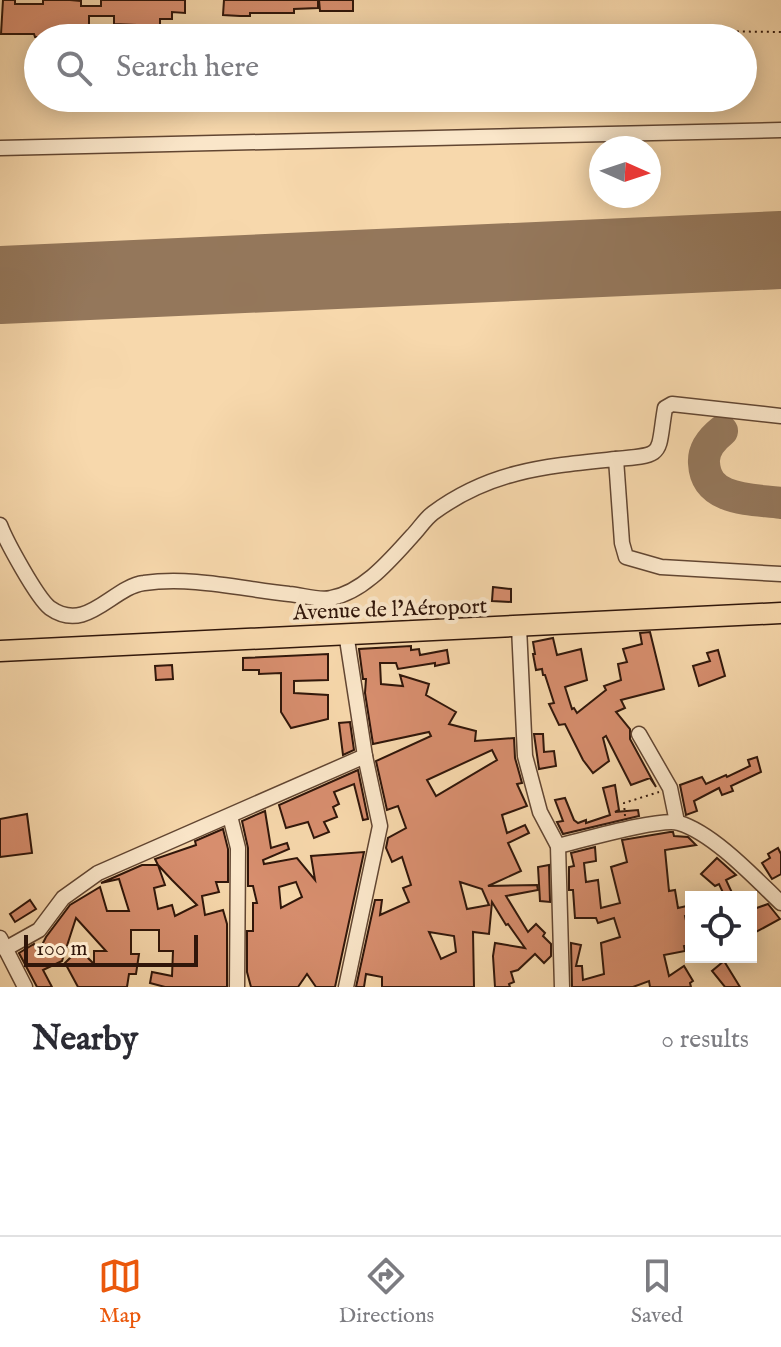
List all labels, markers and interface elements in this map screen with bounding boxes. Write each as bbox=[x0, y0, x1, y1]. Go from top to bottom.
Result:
search box bbox=[24, 24, 757, 112]
icon: search bbox=[52, 46, 96, 90]
text: Search here bbox=[116, 49, 259, 87]
north arrow bbox=[589, 136, 661, 208]
street label: Avenue de l'Aéroport bbox=[292, 593, 488, 627]
map controls bbox=[685, 891, 757, 963]
button: locate bbox=[685, 891, 757, 963]
scale bar bbox=[24, 931, 198, 967]
text: 100 m bbox=[36, 935, 88, 963]
text: Nearby bbox=[32, 1018, 138, 1061]
text: 0 results bbox=[661, 1023, 749, 1056]
tab: Map bbox=[98, 1254, 142, 1330]
tab: Directions bbox=[339, 1254, 434, 1330]
tab: Saved bbox=[631, 1254, 683, 1330]

